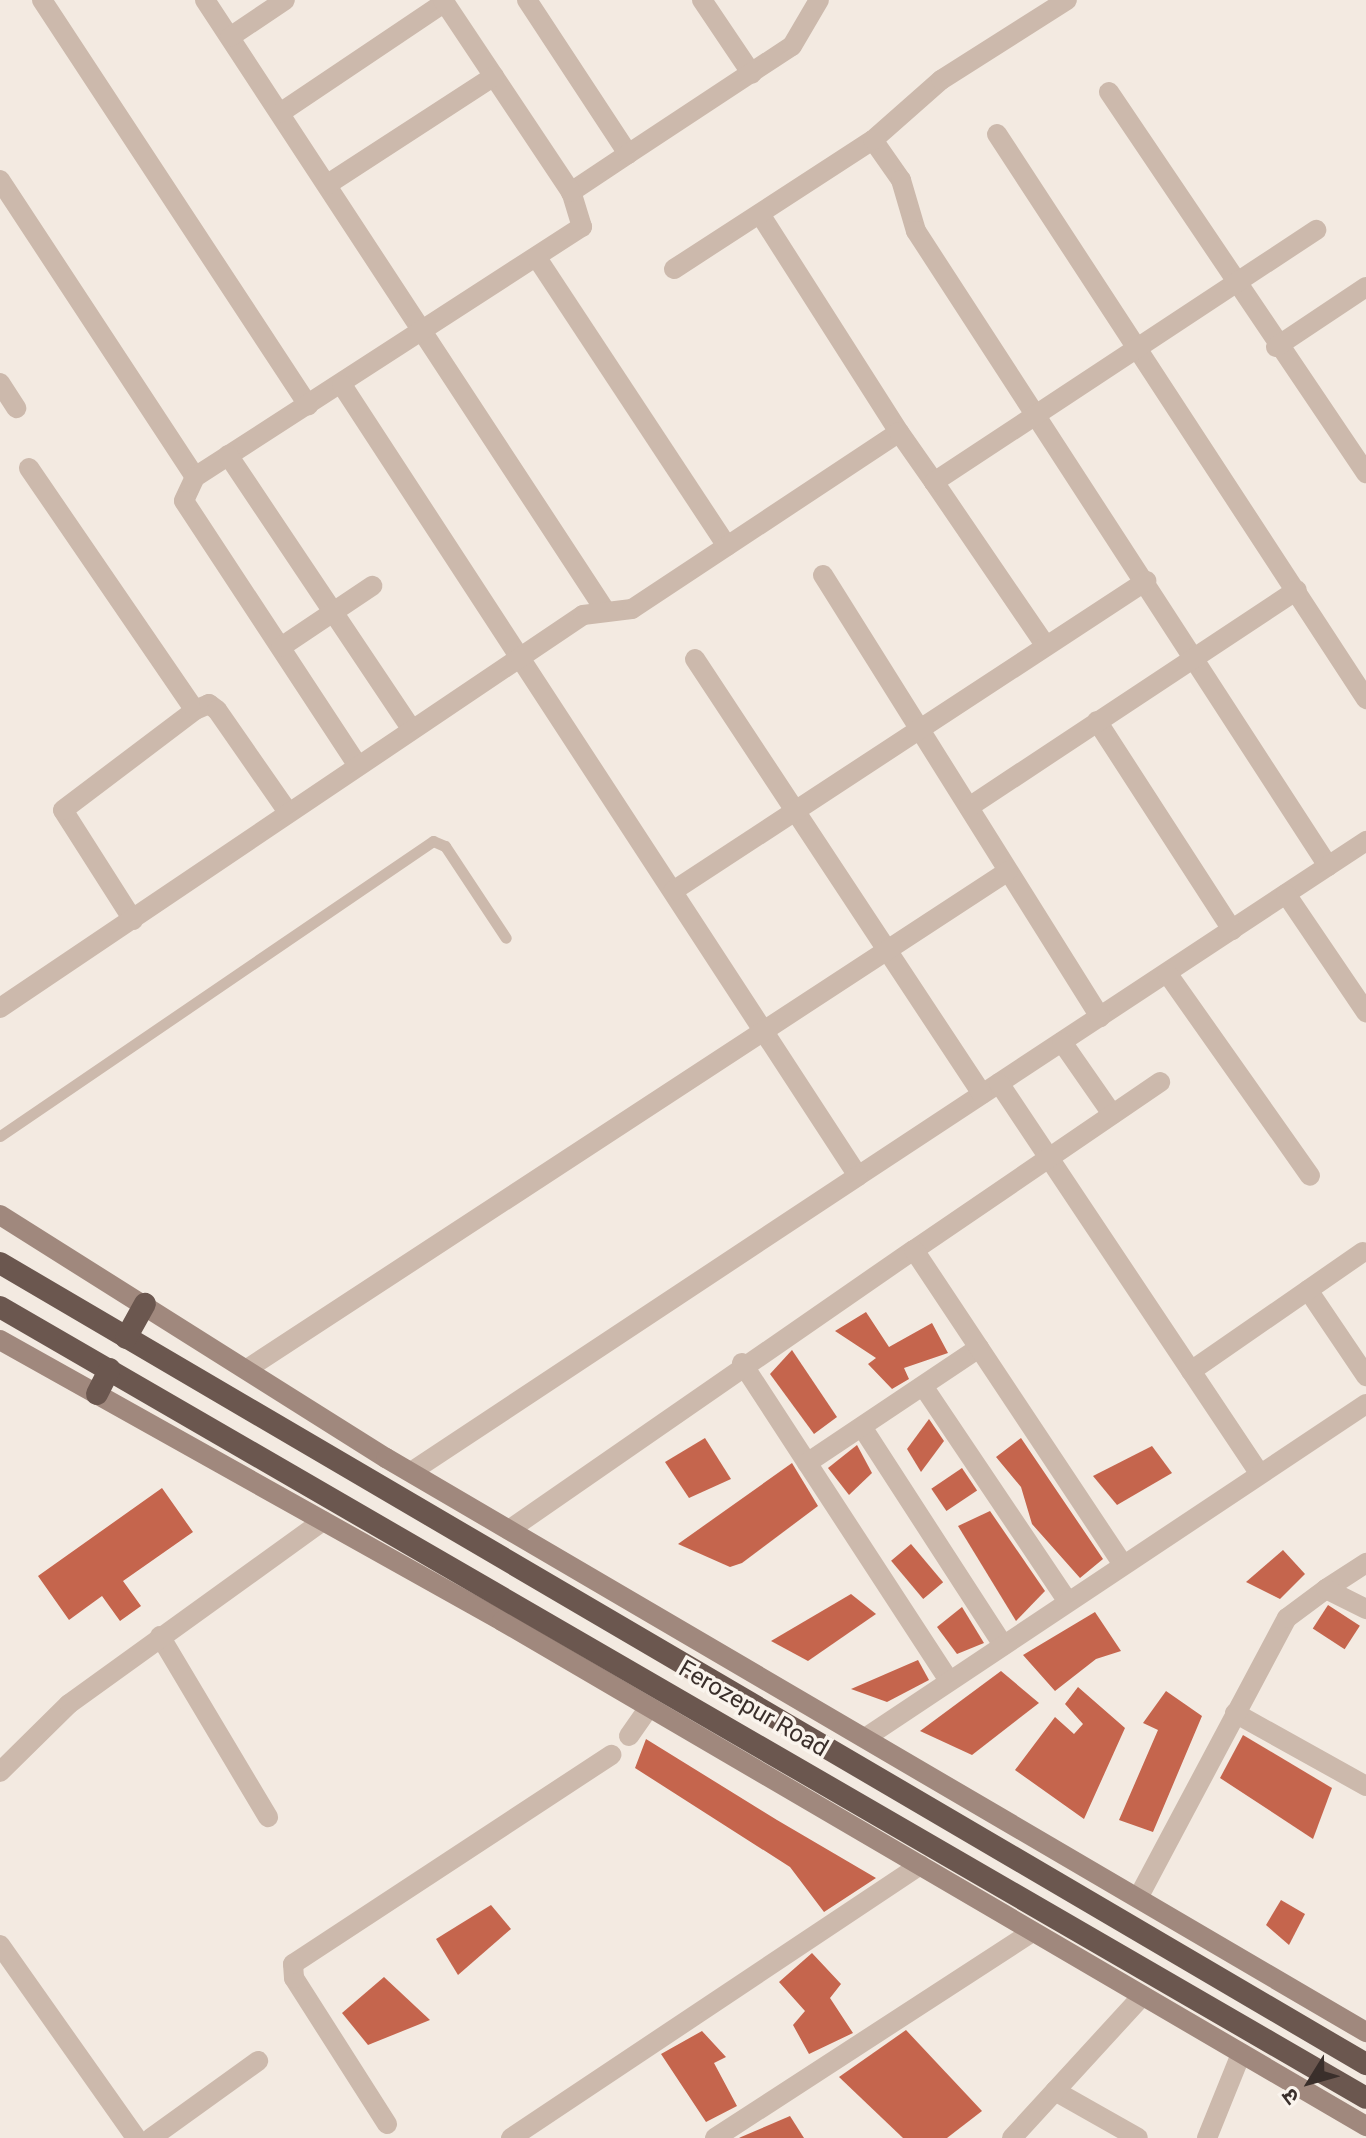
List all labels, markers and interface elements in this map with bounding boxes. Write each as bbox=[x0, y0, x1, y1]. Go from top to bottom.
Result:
street label: Ferozepur Road bbox=[673, 1655, 833, 1763]
north arrow bbox=[1270, 2042, 1350, 2122]
text: उ bbox=[1277, 2084, 1304, 2109]

